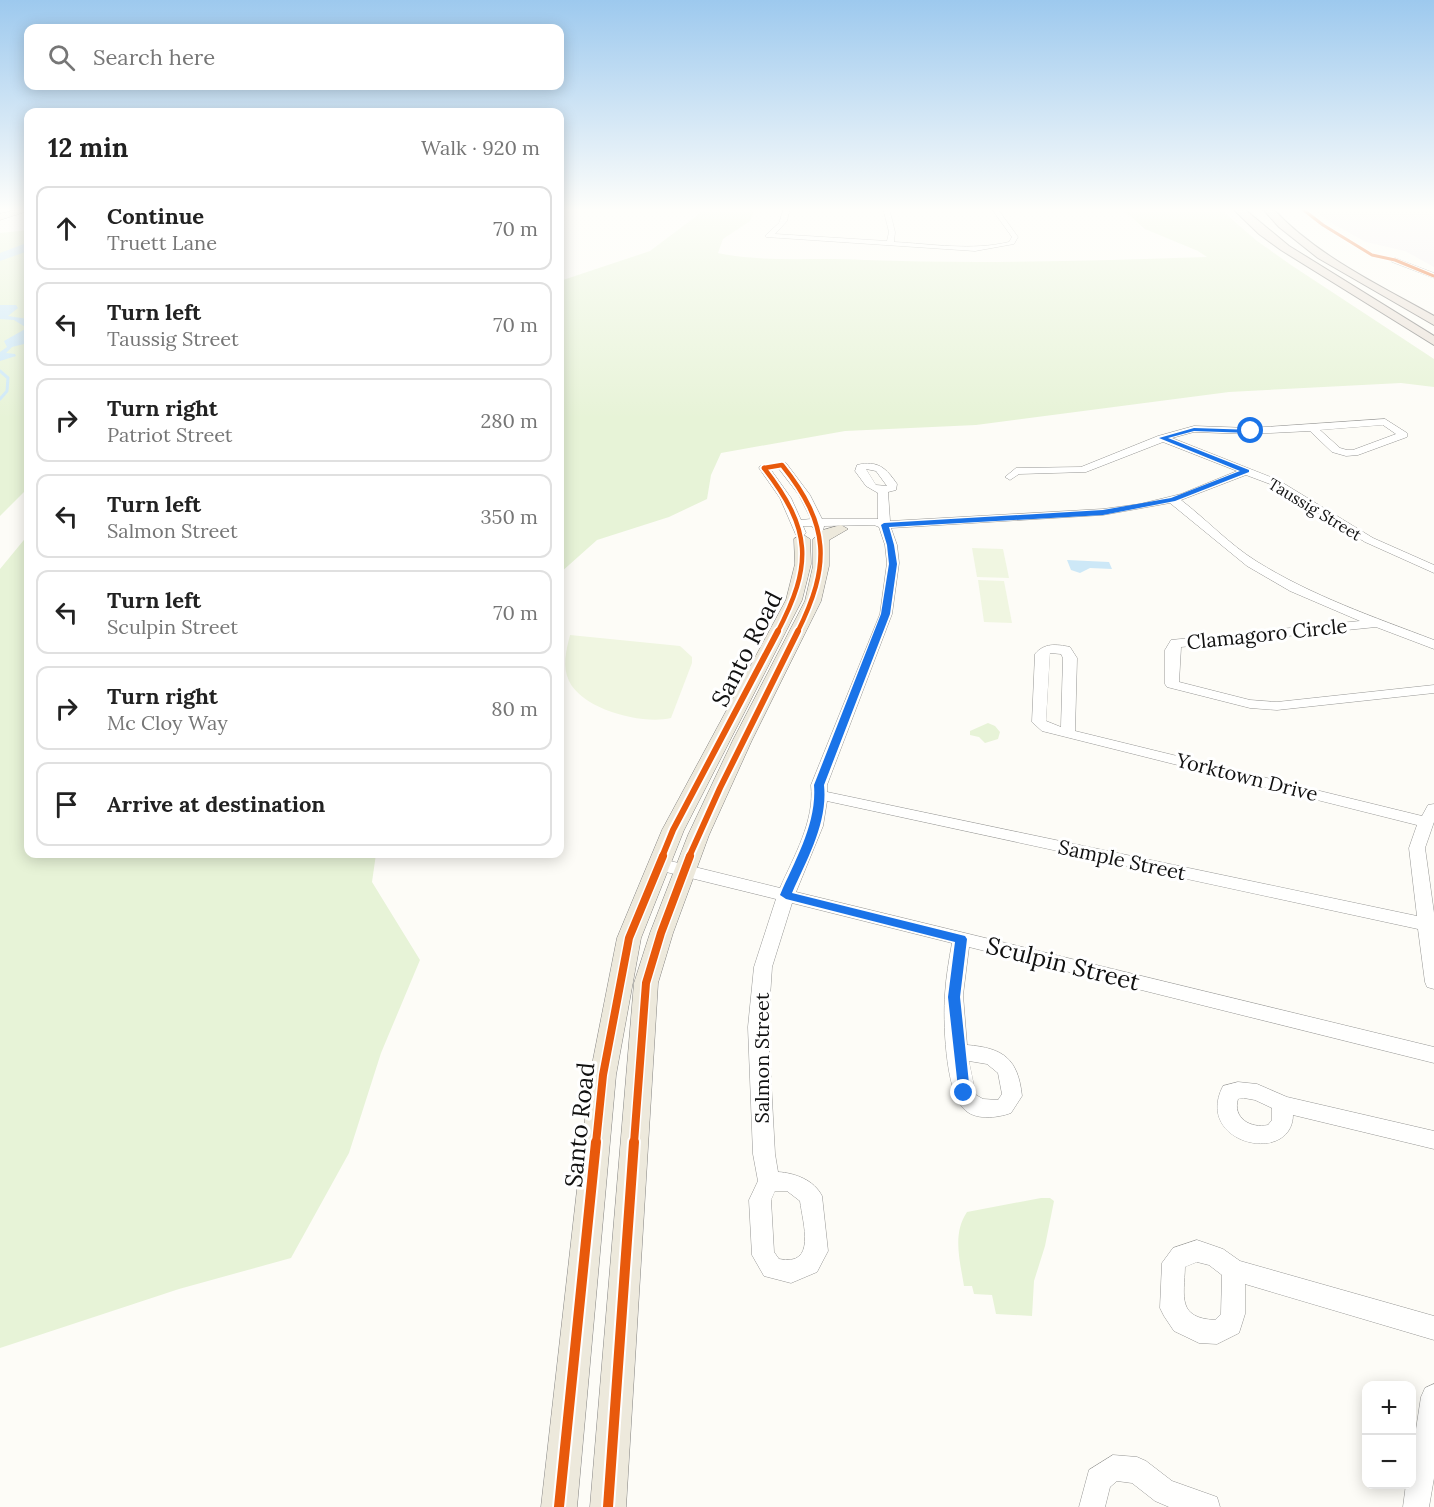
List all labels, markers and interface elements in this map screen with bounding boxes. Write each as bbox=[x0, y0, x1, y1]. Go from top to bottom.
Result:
search box bbox=[24, 24, 564, 90]
icon: search bbox=[45, 41, 78, 74]
text: Search here bbox=[93, 43, 215, 71]
text: 12 min bbox=[48, 131, 128, 164]
text: Walk · 920 m bbox=[421, 135, 540, 160]
text: Continue bbox=[107, 202, 204, 230]
icon: ahead bbox=[50, 212, 83, 245]
text: 70 m bbox=[493, 216, 538, 241]
text: Truett Lane bbox=[107, 230, 217, 255]
text: Turn left bbox=[107, 298, 201, 326]
icon: left bbox=[50, 308, 83, 341]
text: 70 m bbox=[493, 312, 538, 337]
text: Taussig Street bbox=[107, 326, 239, 351]
text: Turn right bbox=[107, 394, 218, 422]
icon: right bbox=[50, 404, 83, 437]
text: 280 m bbox=[480, 408, 538, 433]
route start bbox=[1237, 417, 1263, 443]
text: Patriot Street bbox=[107, 422, 233, 447]
street label: Taussig Street bbox=[1265, 473, 1366, 545]
text: Turn left bbox=[107, 490, 201, 518]
icon: left bbox=[50, 500, 83, 533]
text: 350 m bbox=[480, 504, 538, 529]
text: Salmon Street bbox=[107, 518, 238, 543]
text: Turn left bbox=[107, 586, 201, 614]
street label: Santo Road bbox=[704, 586, 789, 712]
icon: left bbox=[50, 596, 83, 629]
text: 70 m bbox=[493, 600, 538, 625]
street label: Clamagoro Circle bbox=[1186, 613, 1349, 654]
text: Sculpin Street bbox=[107, 614, 238, 639]
text: Turn right bbox=[107, 682, 218, 710]
icon: right bbox=[50, 692, 83, 725]
text: 80 m bbox=[491, 696, 538, 721]
text: Mc Cloy Way bbox=[107, 710, 228, 735]
street label: Yorktown Drive bbox=[1173, 747, 1321, 806]
icon: arrive bbox=[50, 788, 83, 821]
text: Arrive at destination bbox=[107, 790, 325, 818]
street label: Sample Street bbox=[1056, 834, 1188, 885]
street label: Sculpin Street bbox=[983, 929, 1144, 998]
street label: Salmon Street bbox=[749, 992, 774, 1123]
street label: Santo Road bbox=[558, 1061, 601, 1189]
route end bbox=[950, 1079, 976, 1105]
map controls bbox=[1362, 1381, 1416, 1489]
button: + bbox=[1362, 1381, 1416, 1435]
button: − bbox=[1362, 1435, 1416, 1489]

